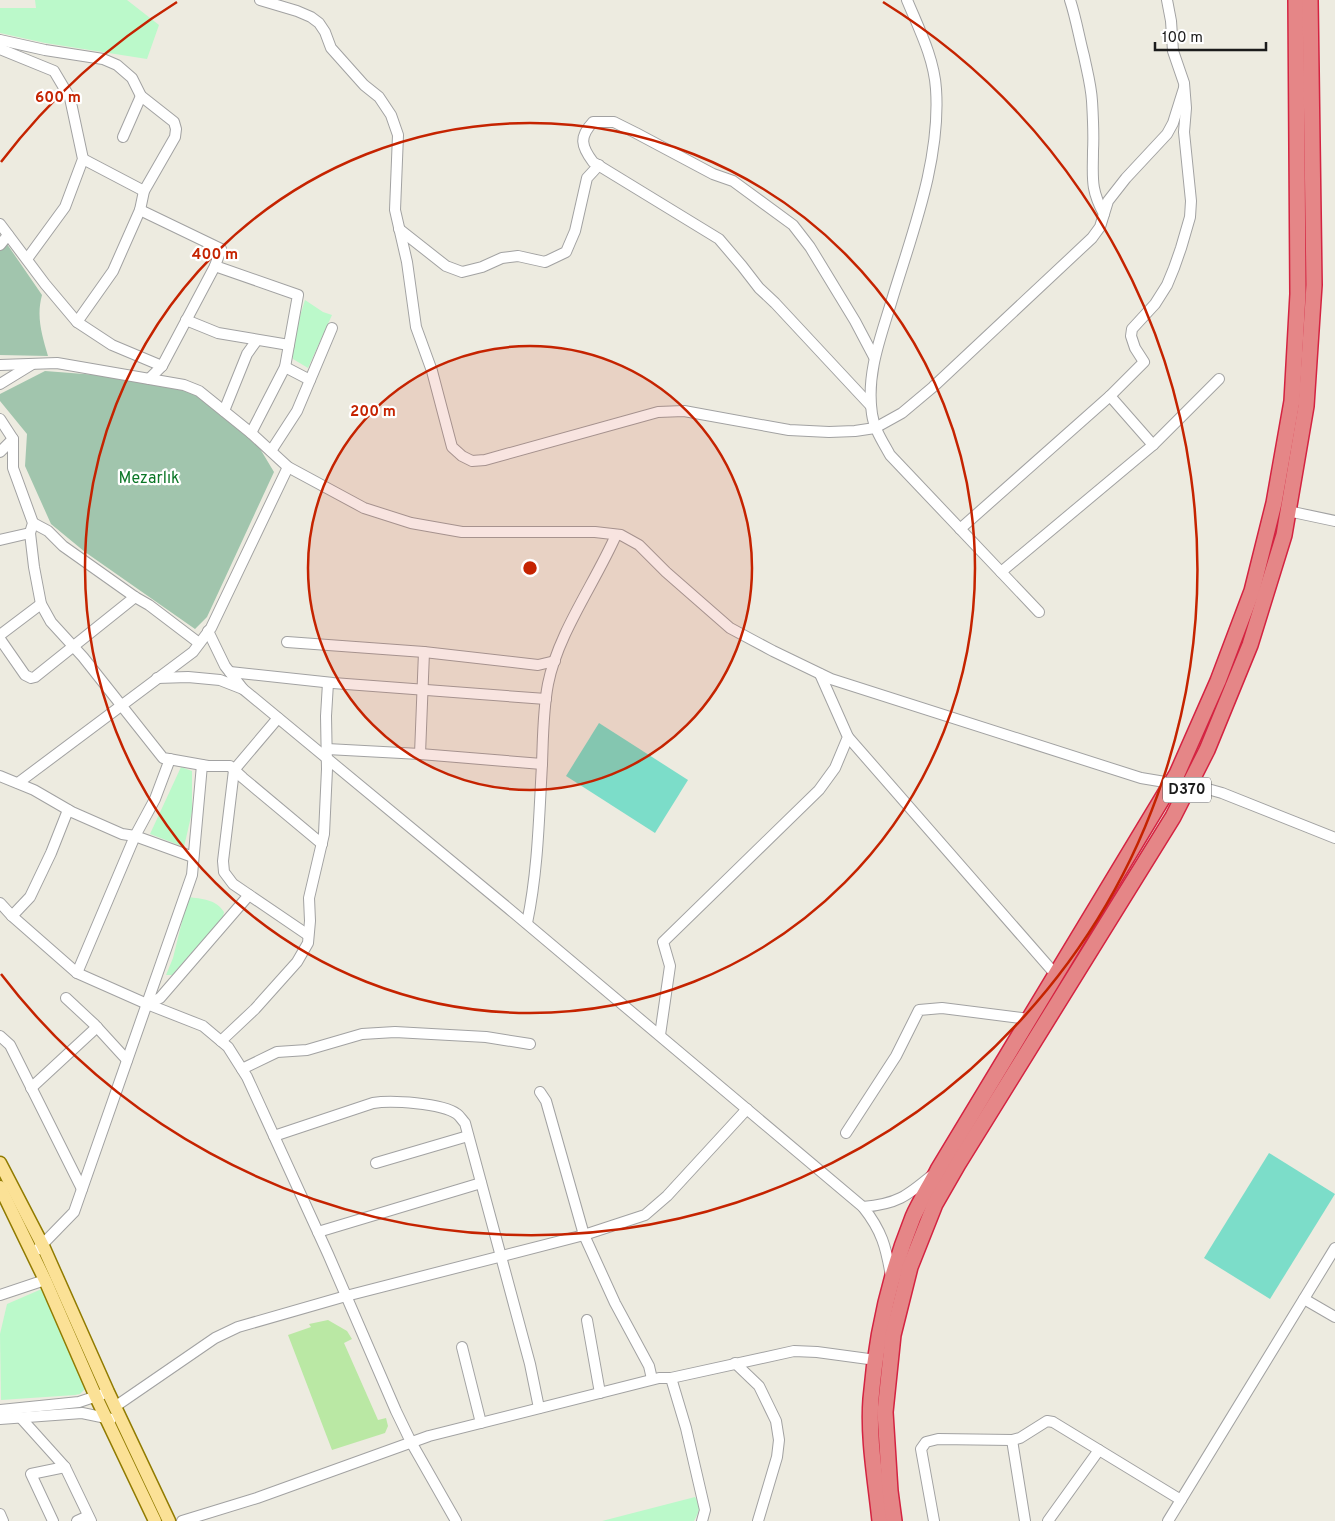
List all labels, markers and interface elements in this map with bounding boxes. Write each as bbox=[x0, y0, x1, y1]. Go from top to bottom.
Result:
scale bar bbox=[1155, 20, 1266, 52]
text: 100 m bbox=[1162, 29, 1203, 48]
text: 600 m bbox=[35, 89, 81, 108]
text: 400 m bbox=[192, 246, 238, 265]
text: 200 m bbox=[350, 403, 396, 422]
park label: Mezarlık bbox=[119, 469, 179, 489]
centre of rings bbox=[521, 559, 539, 577]
road number: D370 bbox=[1163, 778, 1211, 802]

